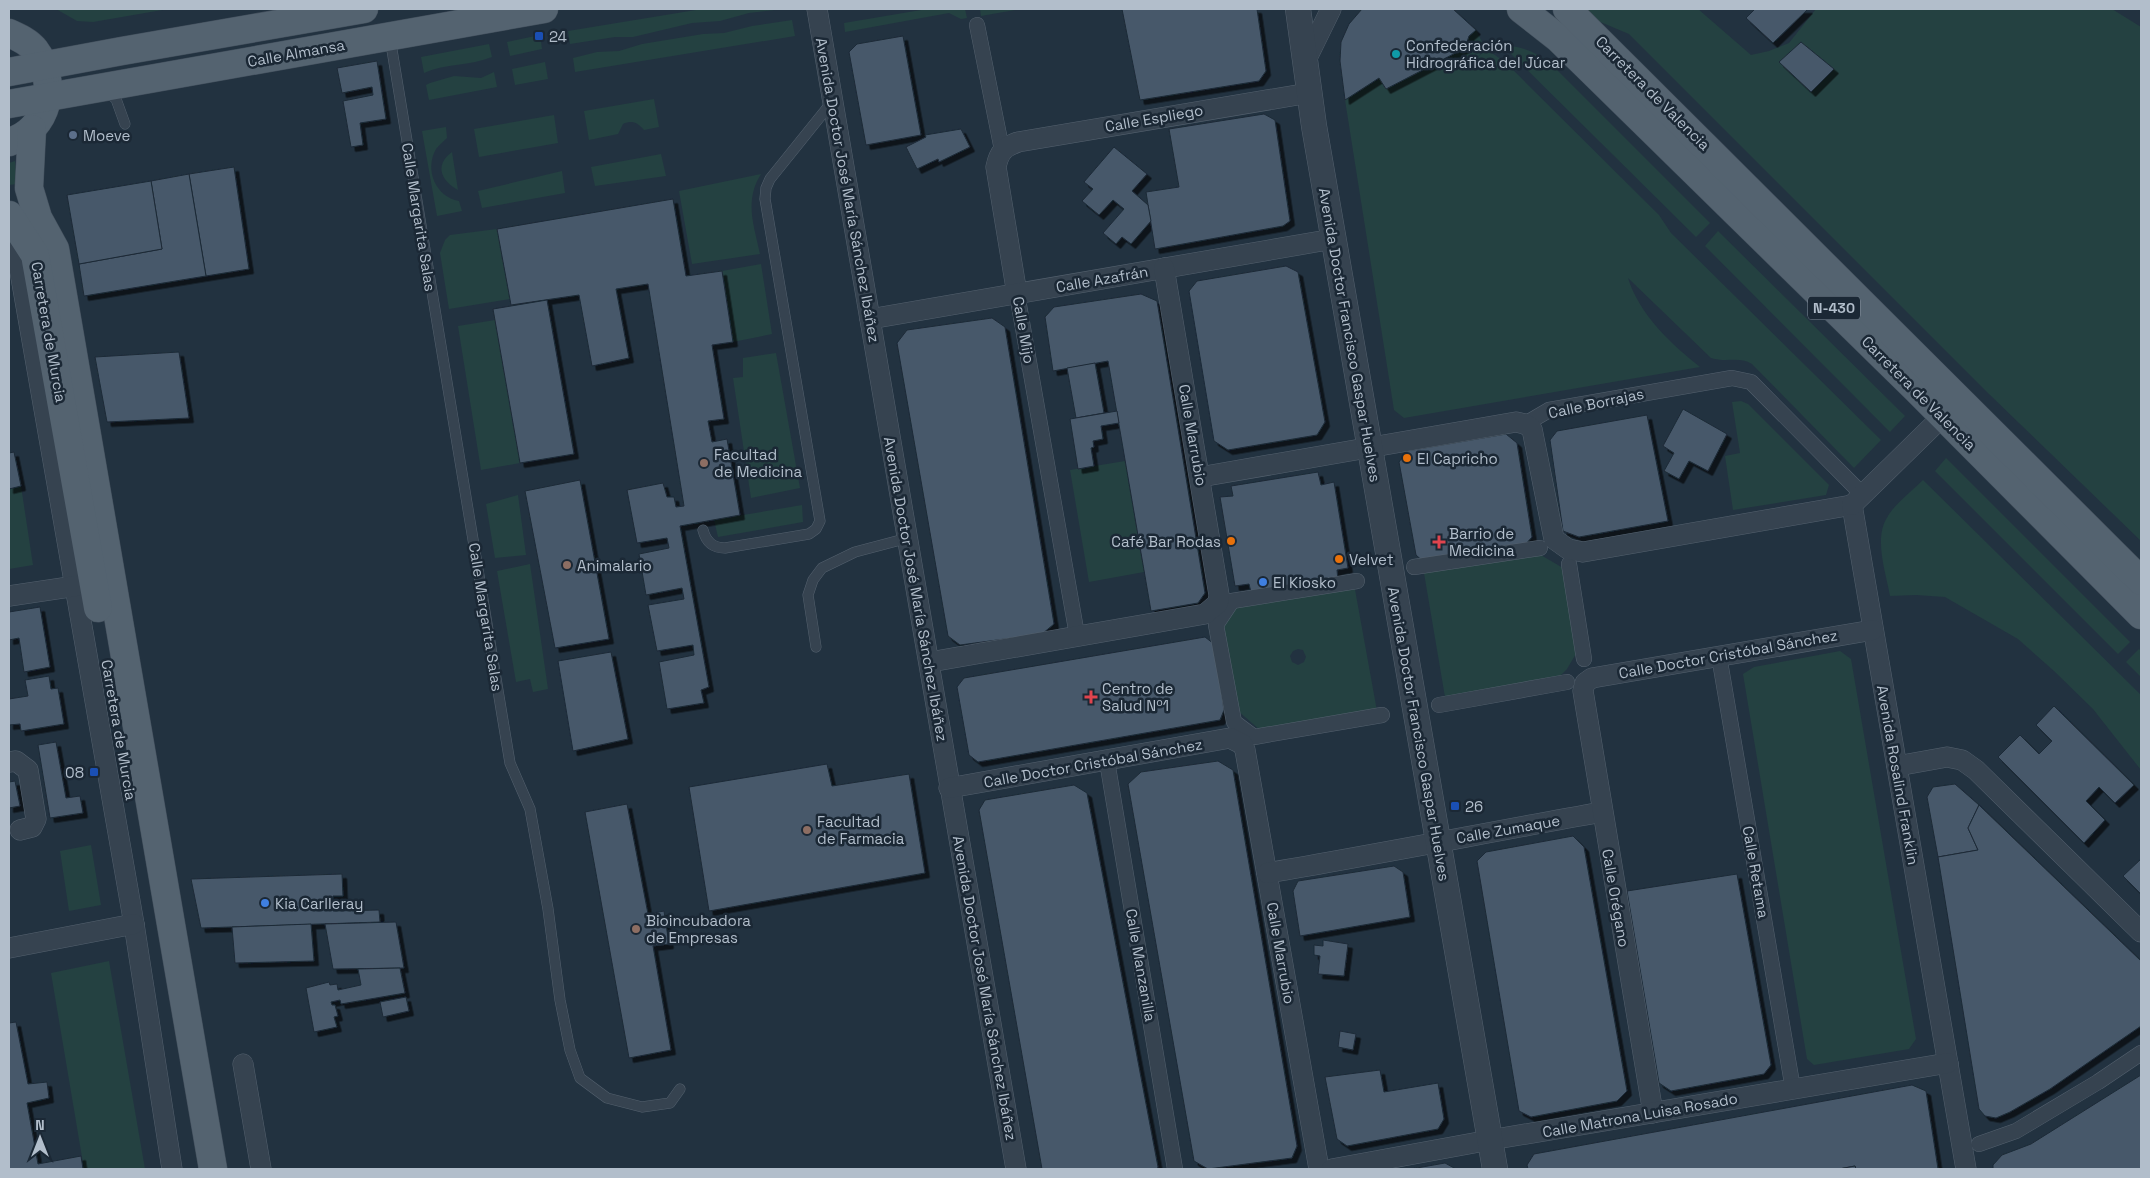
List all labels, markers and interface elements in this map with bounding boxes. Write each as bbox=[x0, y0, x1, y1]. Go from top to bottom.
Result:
place label: 24 bbox=[549, 27, 567, 46]
marker: 24 bbox=[533, 30, 545, 42]
street label: Carretera de Valencia bbox=[1592, 32, 1714, 154]
street label: Calle Almansa bbox=[246, 35, 346, 71]
street label: Avenida Doctor José María Sánchez Ibáñez bbox=[812, 36, 884, 344]
place label: Confederación Hidrográfica del Júcar bbox=[1406, 36, 1566, 72]
marker: Confederación Hidrográfica del Júcar bbox=[1390, 48, 1402, 60]
street label: Calle Espliego bbox=[1103, 100, 1205, 136]
place label: Moeve bbox=[83, 126, 131, 145]
marker: Moeve bbox=[67, 129, 79, 141]
street label: Calle Margarita Salas bbox=[398, 141, 440, 293]
street label: Avenida Doctor Francisco Gaspar Huelves bbox=[1315, 186, 1385, 484]
street label: Carretera de Murcia bbox=[27, 260, 71, 404]
street label: Calle Azafrán bbox=[1054, 262, 1150, 296]
street label: Calle Mijo bbox=[1009, 295, 1039, 365]
road number: N-430 bbox=[1808, 296, 1860, 320]
street label: Carretera de Valencia bbox=[1858, 332, 1980, 454]
street label: Calle Marrubio bbox=[1175, 383, 1211, 487]
street label: Calle Borrajas bbox=[1546, 384, 1646, 422]
street label: Avenida Doctor José María Sánchez Ibáñez bbox=[880, 435, 952, 743]
place label: Facultad de Medicina bbox=[714, 445, 802, 481]
place label: El Capricho bbox=[1417, 449, 1498, 468]
marker: El Capricho bbox=[1401, 452, 1413, 464]
marker: Facultad de Medicina bbox=[698, 457, 710, 469]
place label: Barrio de Medicina bbox=[1449, 524, 1515, 560]
place label: Café Bar Rodas bbox=[1111, 532, 1221, 551]
marker: Café Bar Rodas bbox=[1225, 535, 1237, 547]
marker: Barrio de Medicina bbox=[1433, 536, 1445, 548]
street label: Calle Margarita Salas bbox=[465, 541, 507, 693]
place label: Velvet bbox=[1349, 550, 1394, 569]
marker: Velvet bbox=[1333, 553, 1345, 565]
place label: Animalario bbox=[577, 556, 652, 575]
marker: Animalario bbox=[561, 559, 573, 571]
place label: El Kiosko bbox=[1273, 573, 1336, 592]
marker: El Kiosko bbox=[1257, 576, 1269, 588]
street label: Avenida Doctor Francisco Gaspar Huelves bbox=[1384, 585, 1454, 883]
street label: Calle Doctor Cristóbal Sánchez bbox=[1617, 625, 1839, 683]
street label: Carretera de Murcia bbox=[97, 658, 141, 802]
place label: Centro de Salud Nº1 bbox=[1102, 679, 1174, 715]
street label: Avenida Rosalind Franklin bbox=[1873, 684, 1923, 866]
marker: Centro de Salud Nº1 bbox=[1084, 690, 1098, 704]
street label: Calle Doctor Cristóbal Sánchez bbox=[982, 734, 1204, 792]
place label: 08 bbox=[65, 763, 84, 782]
marker: 08 bbox=[88, 766, 100, 778]
place label: 26 bbox=[1465, 797, 1483, 816]
marker: 26 bbox=[1449, 800, 1461, 812]
street label: Calle Zumaque bbox=[1455, 810, 1562, 847]
place label: Facultad de Farmacia bbox=[817, 812, 905, 848]
marker: Facultad de Farmacia bbox=[801, 824, 813, 836]
street label: Calle Retama bbox=[1739, 824, 1774, 920]
street label: Avenida Doctor José María Sánchez Ibáñez bbox=[949, 834, 1021, 1142]
street label: Calle Orégano bbox=[1598, 847, 1634, 949]
place label: Kia Carlleray bbox=[275, 894, 363, 913]
marker: Kia Carlleray bbox=[259, 897, 271, 909]
street label: Calle Marrubio bbox=[1263, 901, 1299, 1005]
street label: Calle Manzanilla bbox=[1122, 907, 1160, 1023]
place label: Bioincubadora de Empresas bbox=[646, 911, 751, 947]
marker: Bioincubadora de Empresas bbox=[630, 923, 642, 935]
street label: Calle Matrona Luisa Rosado bbox=[1541, 1088, 1739, 1142]
north arrow bbox=[15, 1113, 65, 1163]
text: N bbox=[35, 1116, 45, 1134]

